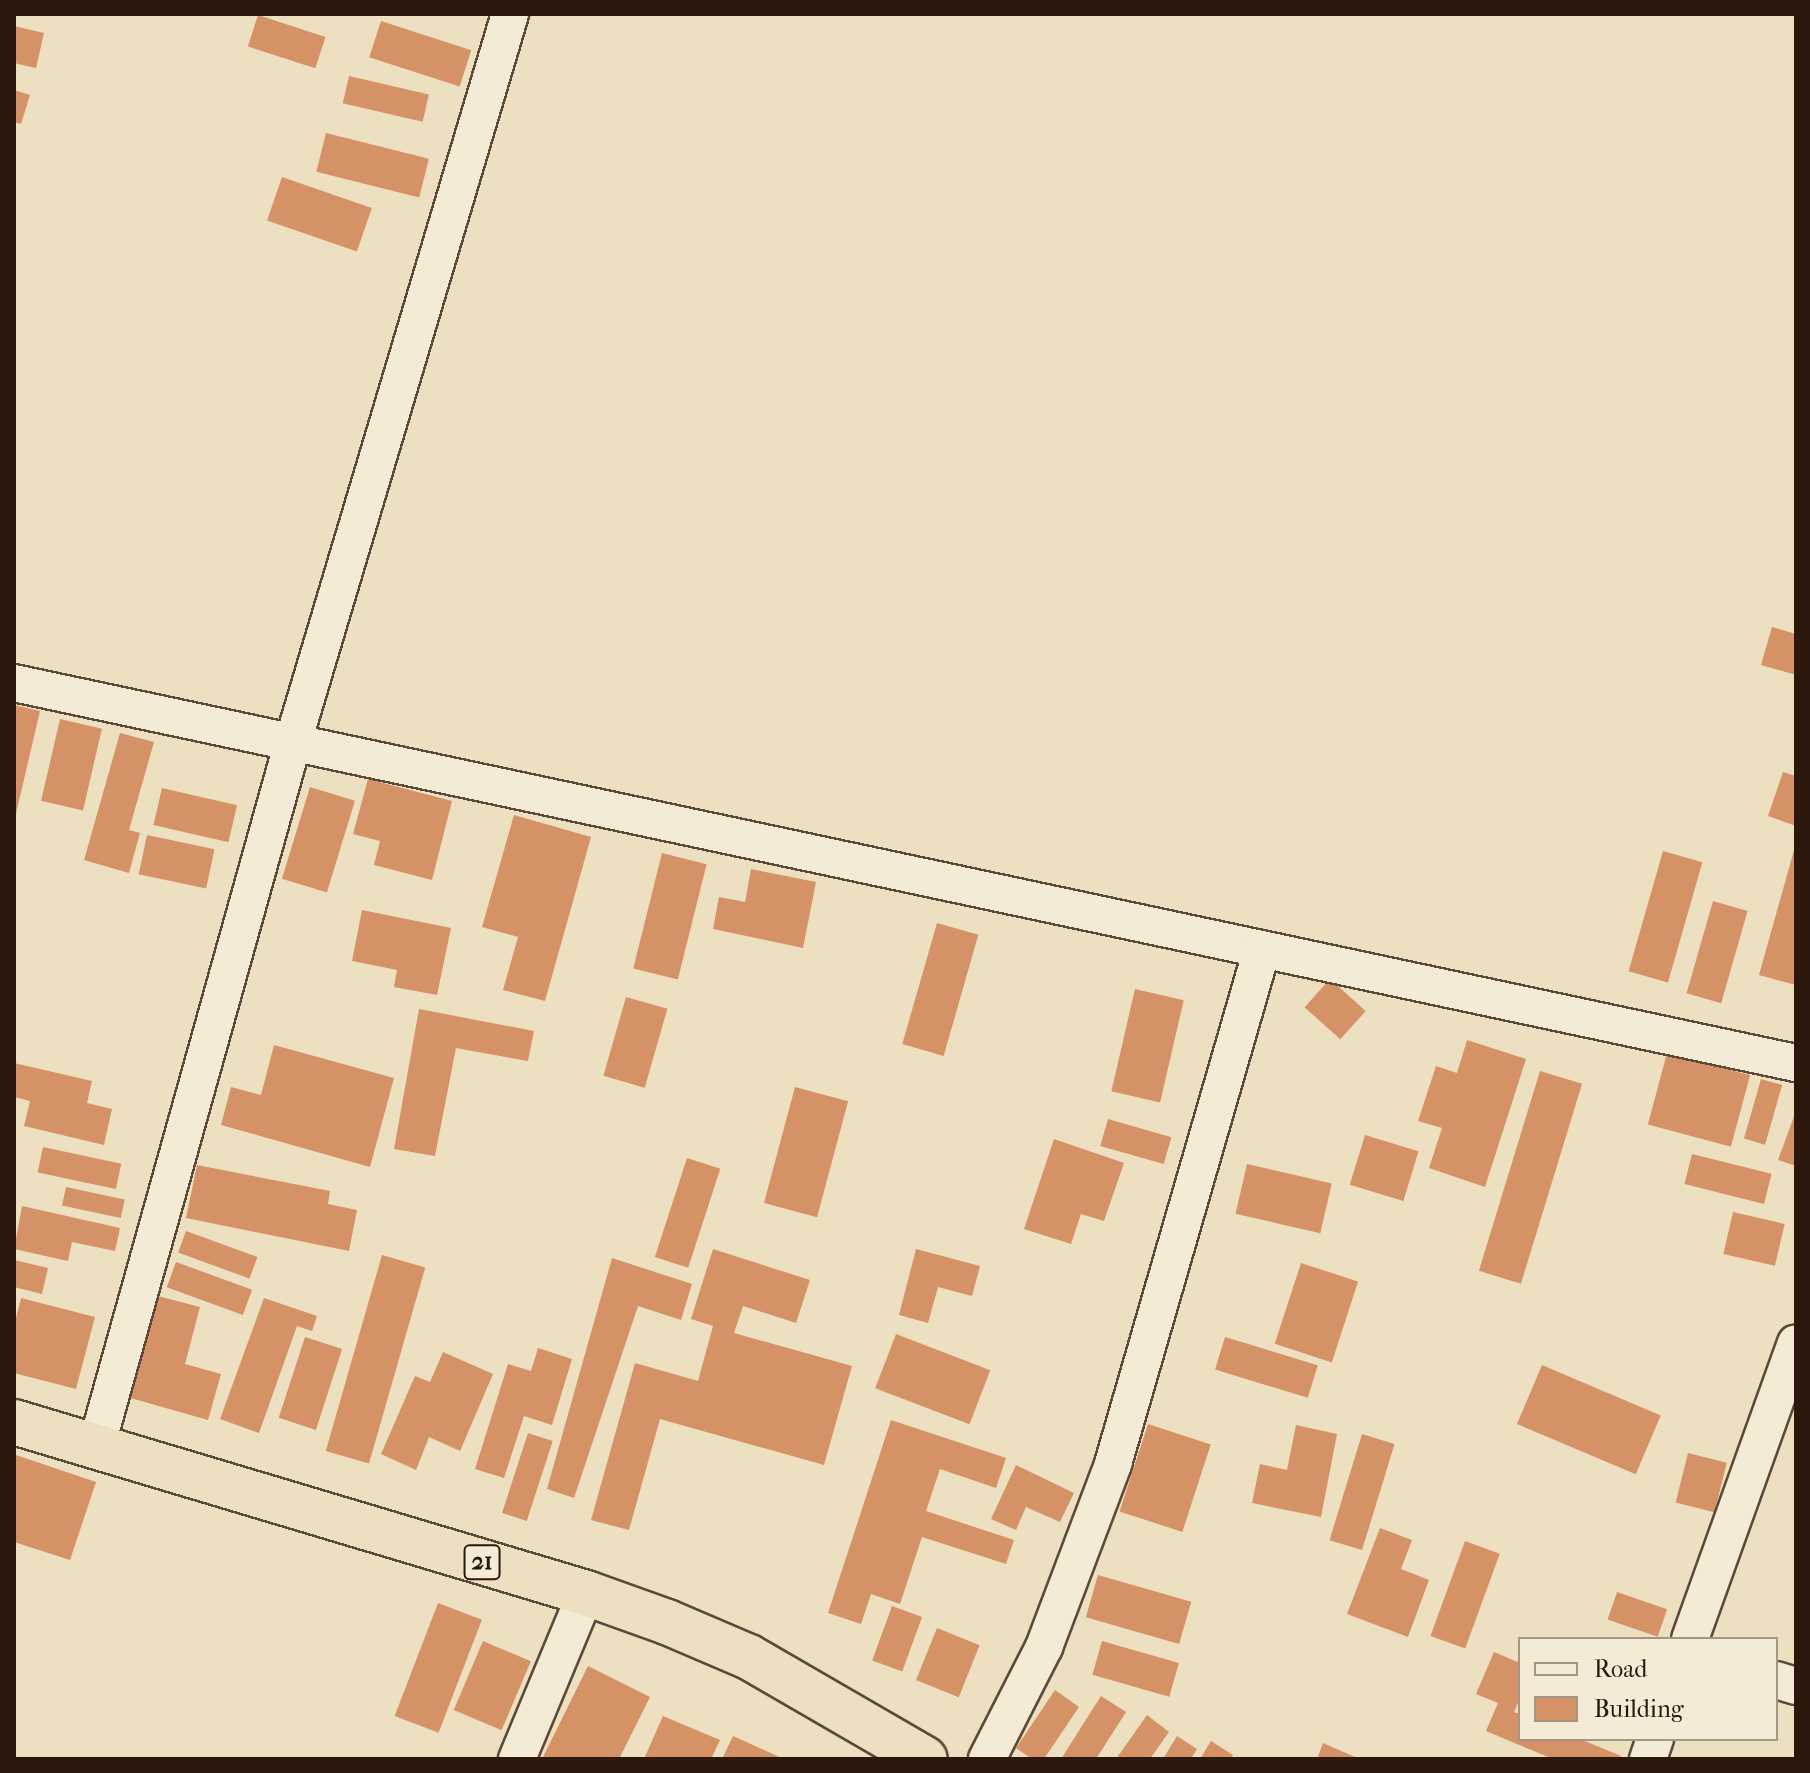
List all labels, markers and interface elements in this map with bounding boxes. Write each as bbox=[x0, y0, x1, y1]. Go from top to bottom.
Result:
road number: 21 bbox=[462, 1542, 502, 1582]
legend bbox=[1518, 1637, 1778, 1741]
text: Road bbox=[1594, 1655, 1647, 1683]
text: Building bbox=[1594, 1695, 1684, 1723]

